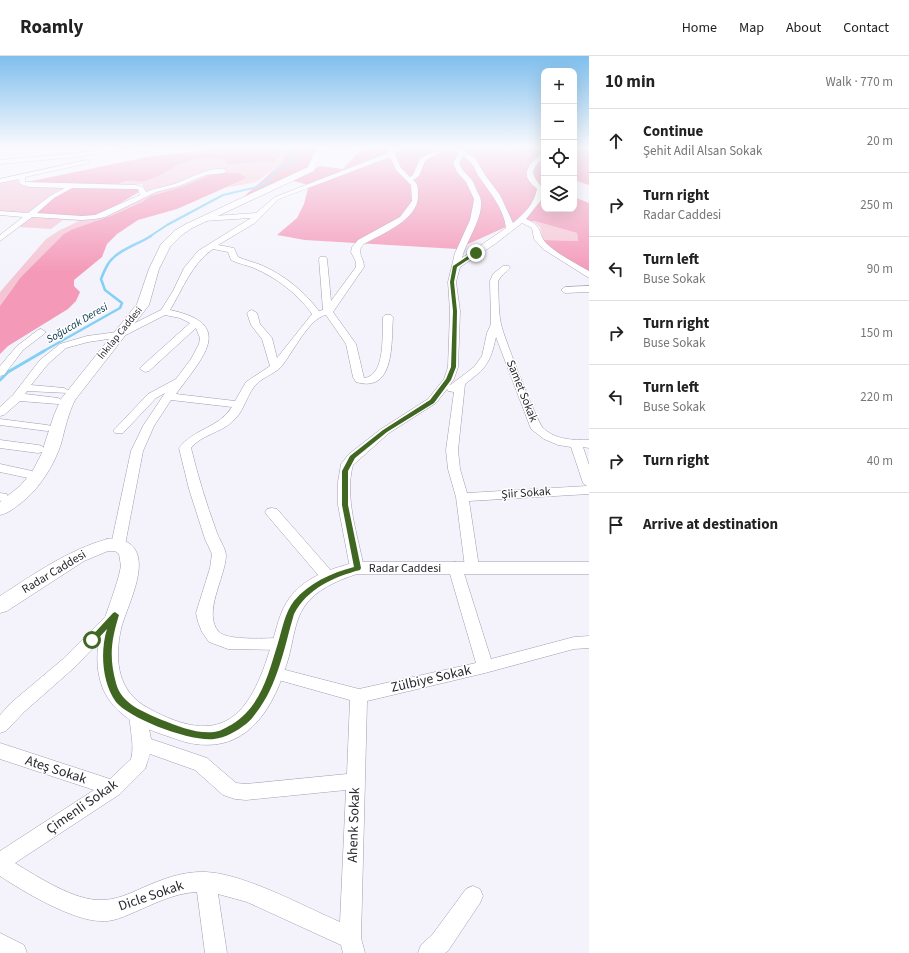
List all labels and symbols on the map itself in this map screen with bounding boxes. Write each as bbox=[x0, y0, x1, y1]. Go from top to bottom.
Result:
route end bbox=[467, 244, 485, 262]
water label: Soğucak Deresi bbox=[44, 299, 111, 347]
street label: İnkılap Caddesi bbox=[94, 304, 146, 362]
street label: Samet Sokak bbox=[502, 357, 542, 425]
street label: Şiir Sokak bbox=[501, 483, 551, 503]
street label: Radar Caddesi bbox=[19, 546, 89, 598]
street label: Radar Caddesi bbox=[369, 560, 441, 577]
route start bbox=[83, 631, 101, 649]
street label: Zülbiye Sokak bbox=[389, 660, 473, 698]
street label: Ateş Sokak bbox=[23, 751, 89, 789]
street label: Çimenli Sokak bbox=[42, 775, 122, 839]
street label: Ahenk Sokak bbox=[343, 787, 365, 863]
street label: Dicle Sokak bbox=[116, 876, 186, 916]

